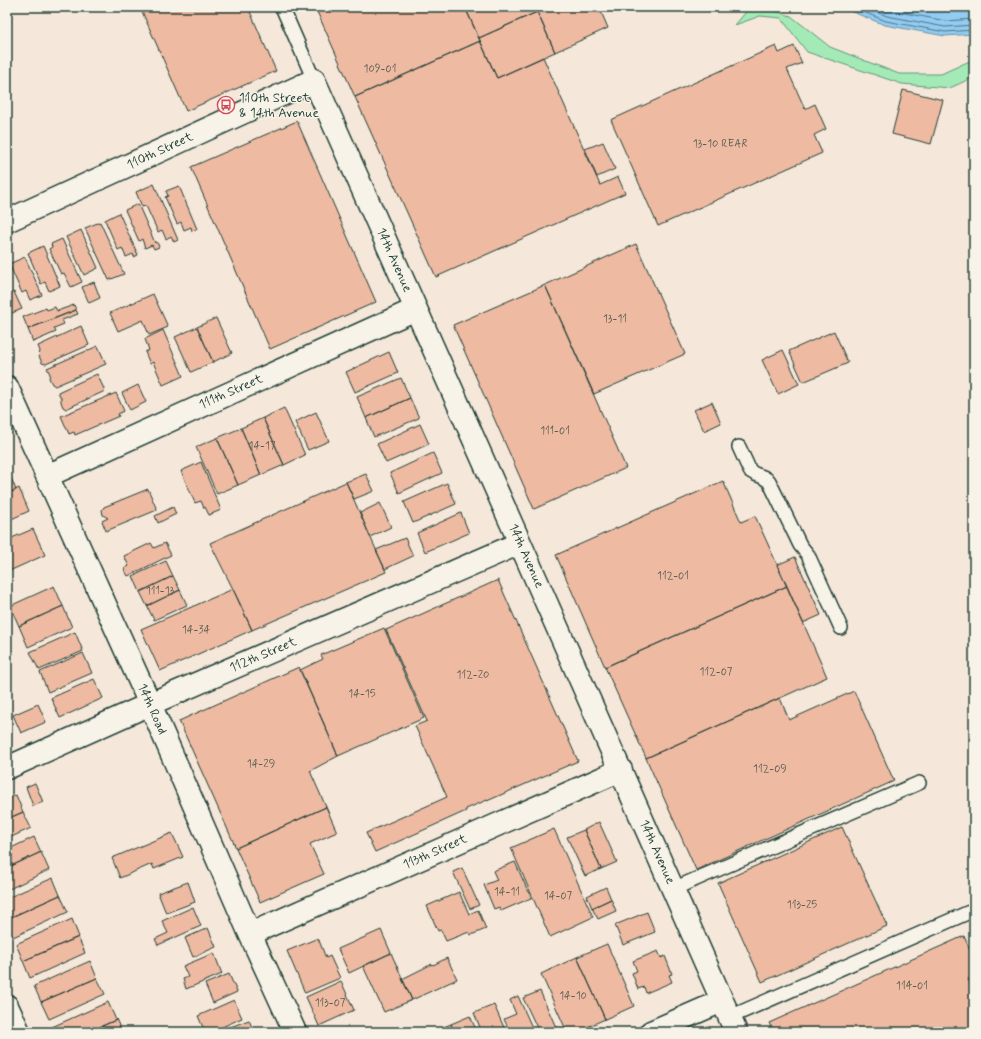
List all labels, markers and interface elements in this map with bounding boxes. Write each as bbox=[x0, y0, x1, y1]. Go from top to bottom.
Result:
house number: 109-01 bbox=[364, 62, 396, 76]
place label: 110th Street & 14th Avenue bbox=[239, 90, 319, 122]
bus stop icon: 110th Street & 14th Avenue bbox=[216, 95, 236, 115]
street label: 110th Street bbox=[124, 128, 196, 174]
house number: 13-10 REAR bbox=[693, 137, 747, 151]
street label: 14th Avenue bbox=[372, 225, 416, 295]
house number: 13-11 bbox=[603, 312, 627, 326]
street label: 111th Street bbox=[196, 370, 266, 414]
house number: 111-01 bbox=[540, 424, 570, 438]
house number: 14-17 bbox=[249, 439, 276, 453]
street label: 14th Avenue bbox=[504, 521, 548, 591]
house number: 112-01 bbox=[657, 569, 689, 583]
house number: 111-13 bbox=[146, 584, 175, 598]
house number: 14-34 bbox=[182, 623, 210, 637]
street label: 112th Street bbox=[227, 633, 299, 677]
house number: 112-07 bbox=[700, 665, 733, 679]
house number: 112-20 bbox=[457, 668, 489, 682]
street label: 14th Road bbox=[133, 681, 171, 737]
house number: 14-15 bbox=[348, 687, 376, 701]
house number: 14-29 bbox=[247, 757, 275, 771]
house number: 112-09 bbox=[753, 762, 787, 776]
street label: 14th Avenue bbox=[635, 817, 679, 887]
street label: 113th Street bbox=[400, 830, 470, 874]
house number: 14-11 bbox=[494, 885, 520, 899]
house number: 14-07 bbox=[544, 889, 573, 903]
house number: 113-25 bbox=[787, 898, 817, 912]
house number: 114-01 bbox=[896, 979, 928, 993]
house number: 14-10 bbox=[559, 989, 587, 1003]
house number: 113-07 bbox=[315, 996, 346, 1010]

